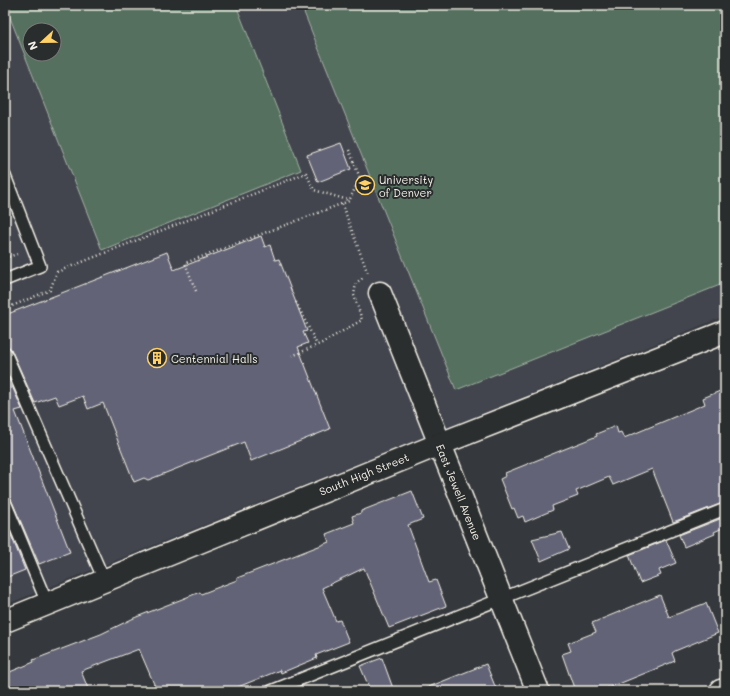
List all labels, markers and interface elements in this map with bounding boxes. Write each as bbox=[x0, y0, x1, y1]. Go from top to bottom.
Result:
north arrow bbox=[22, 22, 62, 62]
text: N bbox=[24, 39, 41, 53]
place label: University of Denver bbox=[379, 172, 433, 200]
school or university icon: University of Denver bbox=[354, 174, 376, 196]
building icon: Centennial Halls bbox=[146, 347, 168, 369]
place label: Centennial Halls bbox=[171, 351, 258, 366]
street label: East Jewell Avenue bbox=[433, 442, 485, 542]
street label: South High Street bbox=[317, 449, 411, 499]

